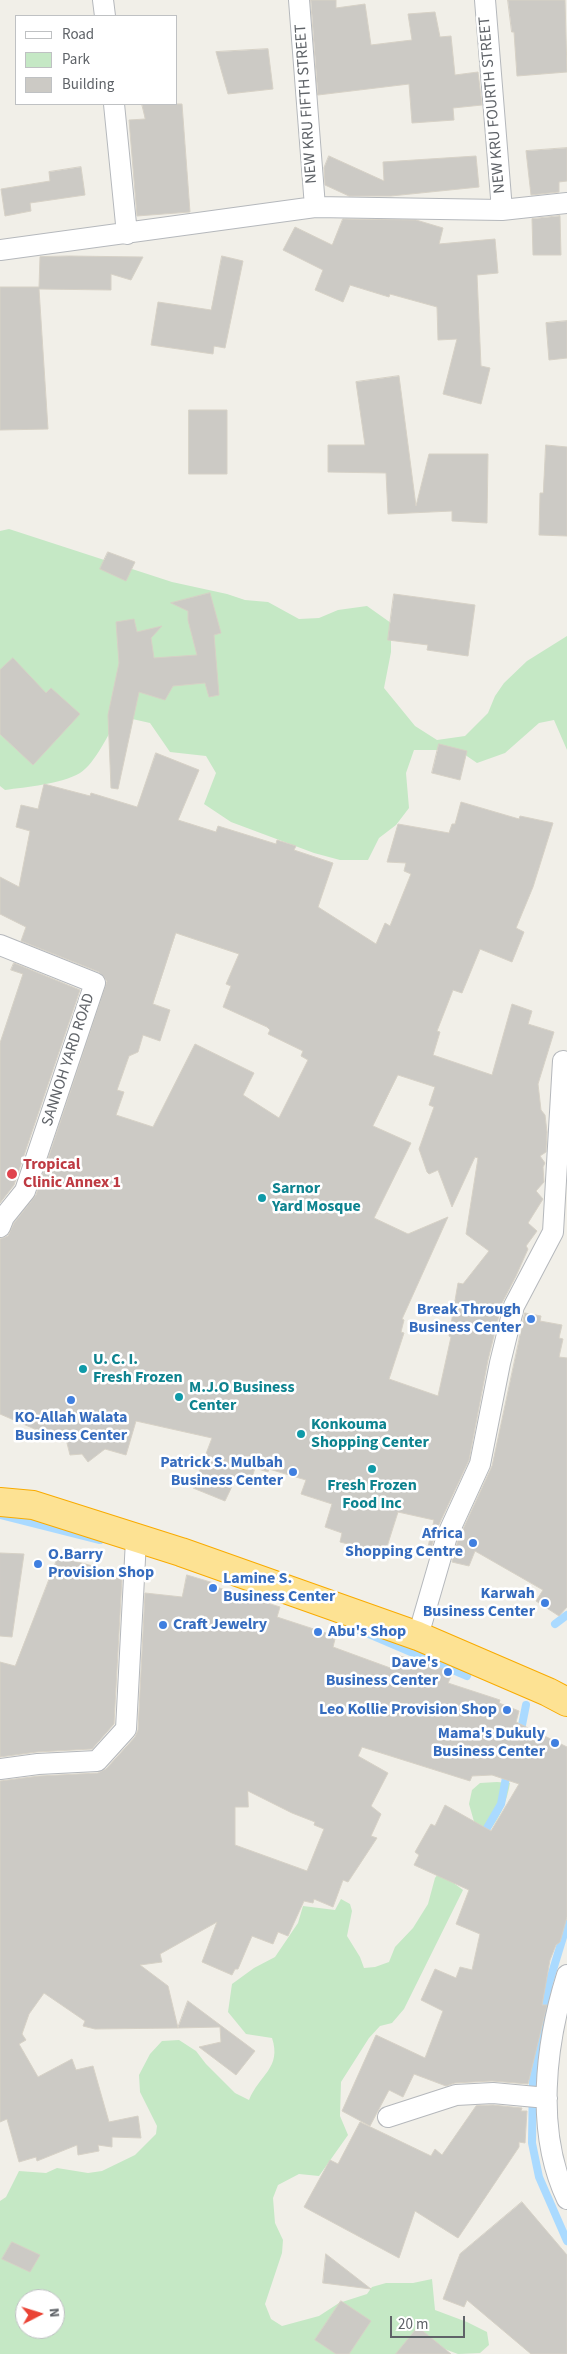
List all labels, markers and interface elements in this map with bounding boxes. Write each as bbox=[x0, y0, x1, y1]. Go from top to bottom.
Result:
legend bbox=[15, 15, 178, 105]
street label: NEW KRU FOURTH STREET bbox=[476, 16, 510, 194]
text: Road bbox=[62, 24, 94, 45]
street label: NEW KRU FIFTH STREET bbox=[292, 24, 322, 184]
text: Park bbox=[62, 49, 90, 70]
text: Building bbox=[62, 74, 114, 95]
street label: SANNOH YARD ROAD bbox=[38, 991, 100, 1129]
place label: Tropical Clinic Annex 1 bbox=[23, 1155, 121, 1193]
marker: Tropical Clinic Annex 1 bbox=[5, 1167, 19, 1181]
place label: Sarnor Yard Mosque bbox=[272, 1179, 361, 1217]
marker: Sarnor Yard Mosque bbox=[256, 1192, 268, 1204]
place label: Break Through Business Center bbox=[409, 1300, 521, 1338]
marker: Break Through Business Center bbox=[525, 1313, 537, 1325]
place label: U. C. I. Fresh Frozen bbox=[93, 1350, 183, 1388]
marker: U. C. I. Fresh Frozen bbox=[77, 1363, 89, 1375]
place label: M.J.O Business Center bbox=[189, 1378, 295, 1416]
marker: M.J.O Business Center bbox=[173, 1391, 185, 1403]
marker: KO-Allah Walata Business Center bbox=[65, 1394, 77, 1406]
place label: KO-Allah Walata Business Center bbox=[15, 1408, 127, 1446]
place label: Konkouma Shopping Center bbox=[311, 1415, 429, 1453]
marker: Konkouma Shopping Center bbox=[295, 1428, 307, 1440]
place label: Patrick S. Mulbah Business Center bbox=[160, 1453, 283, 1491]
marker: Fresh Frozen Food Inc bbox=[366, 1463, 378, 1475]
marker: Patrick S. Mulbah Business Center bbox=[287, 1466, 299, 1478]
place label: Fresh Frozen Food Inc bbox=[327, 1476, 417, 1514]
place label: Africa Shopping Centre bbox=[345, 1524, 463, 1562]
marker: Africa Shopping Centre bbox=[467, 1537, 479, 1549]
place label: O.Barry Provision Shop bbox=[48, 1545, 154, 1583]
marker: O.Barry Provision Shop bbox=[32, 1558, 44, 1570]
place label: Lamine S. Business Center bbox=[223, 1569, 335, 1607]
marker: Lamine S. Business Center bbox=[207, 1582, 219, 1594]
place label: Karwah Business Center bbox=[423, 1584, 535, 1622]
marker: Karwah Business Center bbox=[539, 1597, 551, 1609]
place label: Craft Jewelry bbox=[173, 1615, 267, 1635]
marker: Craft Jewelry bbox=[157, 1619, 169, 1631]
place label: Abu's Shop bbox=[328, 1622, 406, 1642]
marker: Abu's Shop bbox=[312, 1626, 324, 1638]
place label: Dave's Business Center bbox=[326, 1653, 438, 1691]
marker: Dave's Business Center bbox=[442, 1666, 454, 1678]
place label: Leo Kollie Provision Shop bbox=[319, 1700, 497, 1720]
marker: Leo Kollie Provision Shop bbox=[501, 1704, 513, 1716]
place label: Mama's Dukuly Business Center bbox=[433, 1724, 545, 1762]
marker: Mama's Dukuly Business Center bbox=[549, 1737, 561, 1749]
north arrow bbox=[15, 2289, 65, 2339]
scale bar bbox=[392, 2306, 467, 2338]
text: N bbox=[44, 2307, 64, 2318]
text: 20 m bbox=[398, 2314, 428, 2335]

